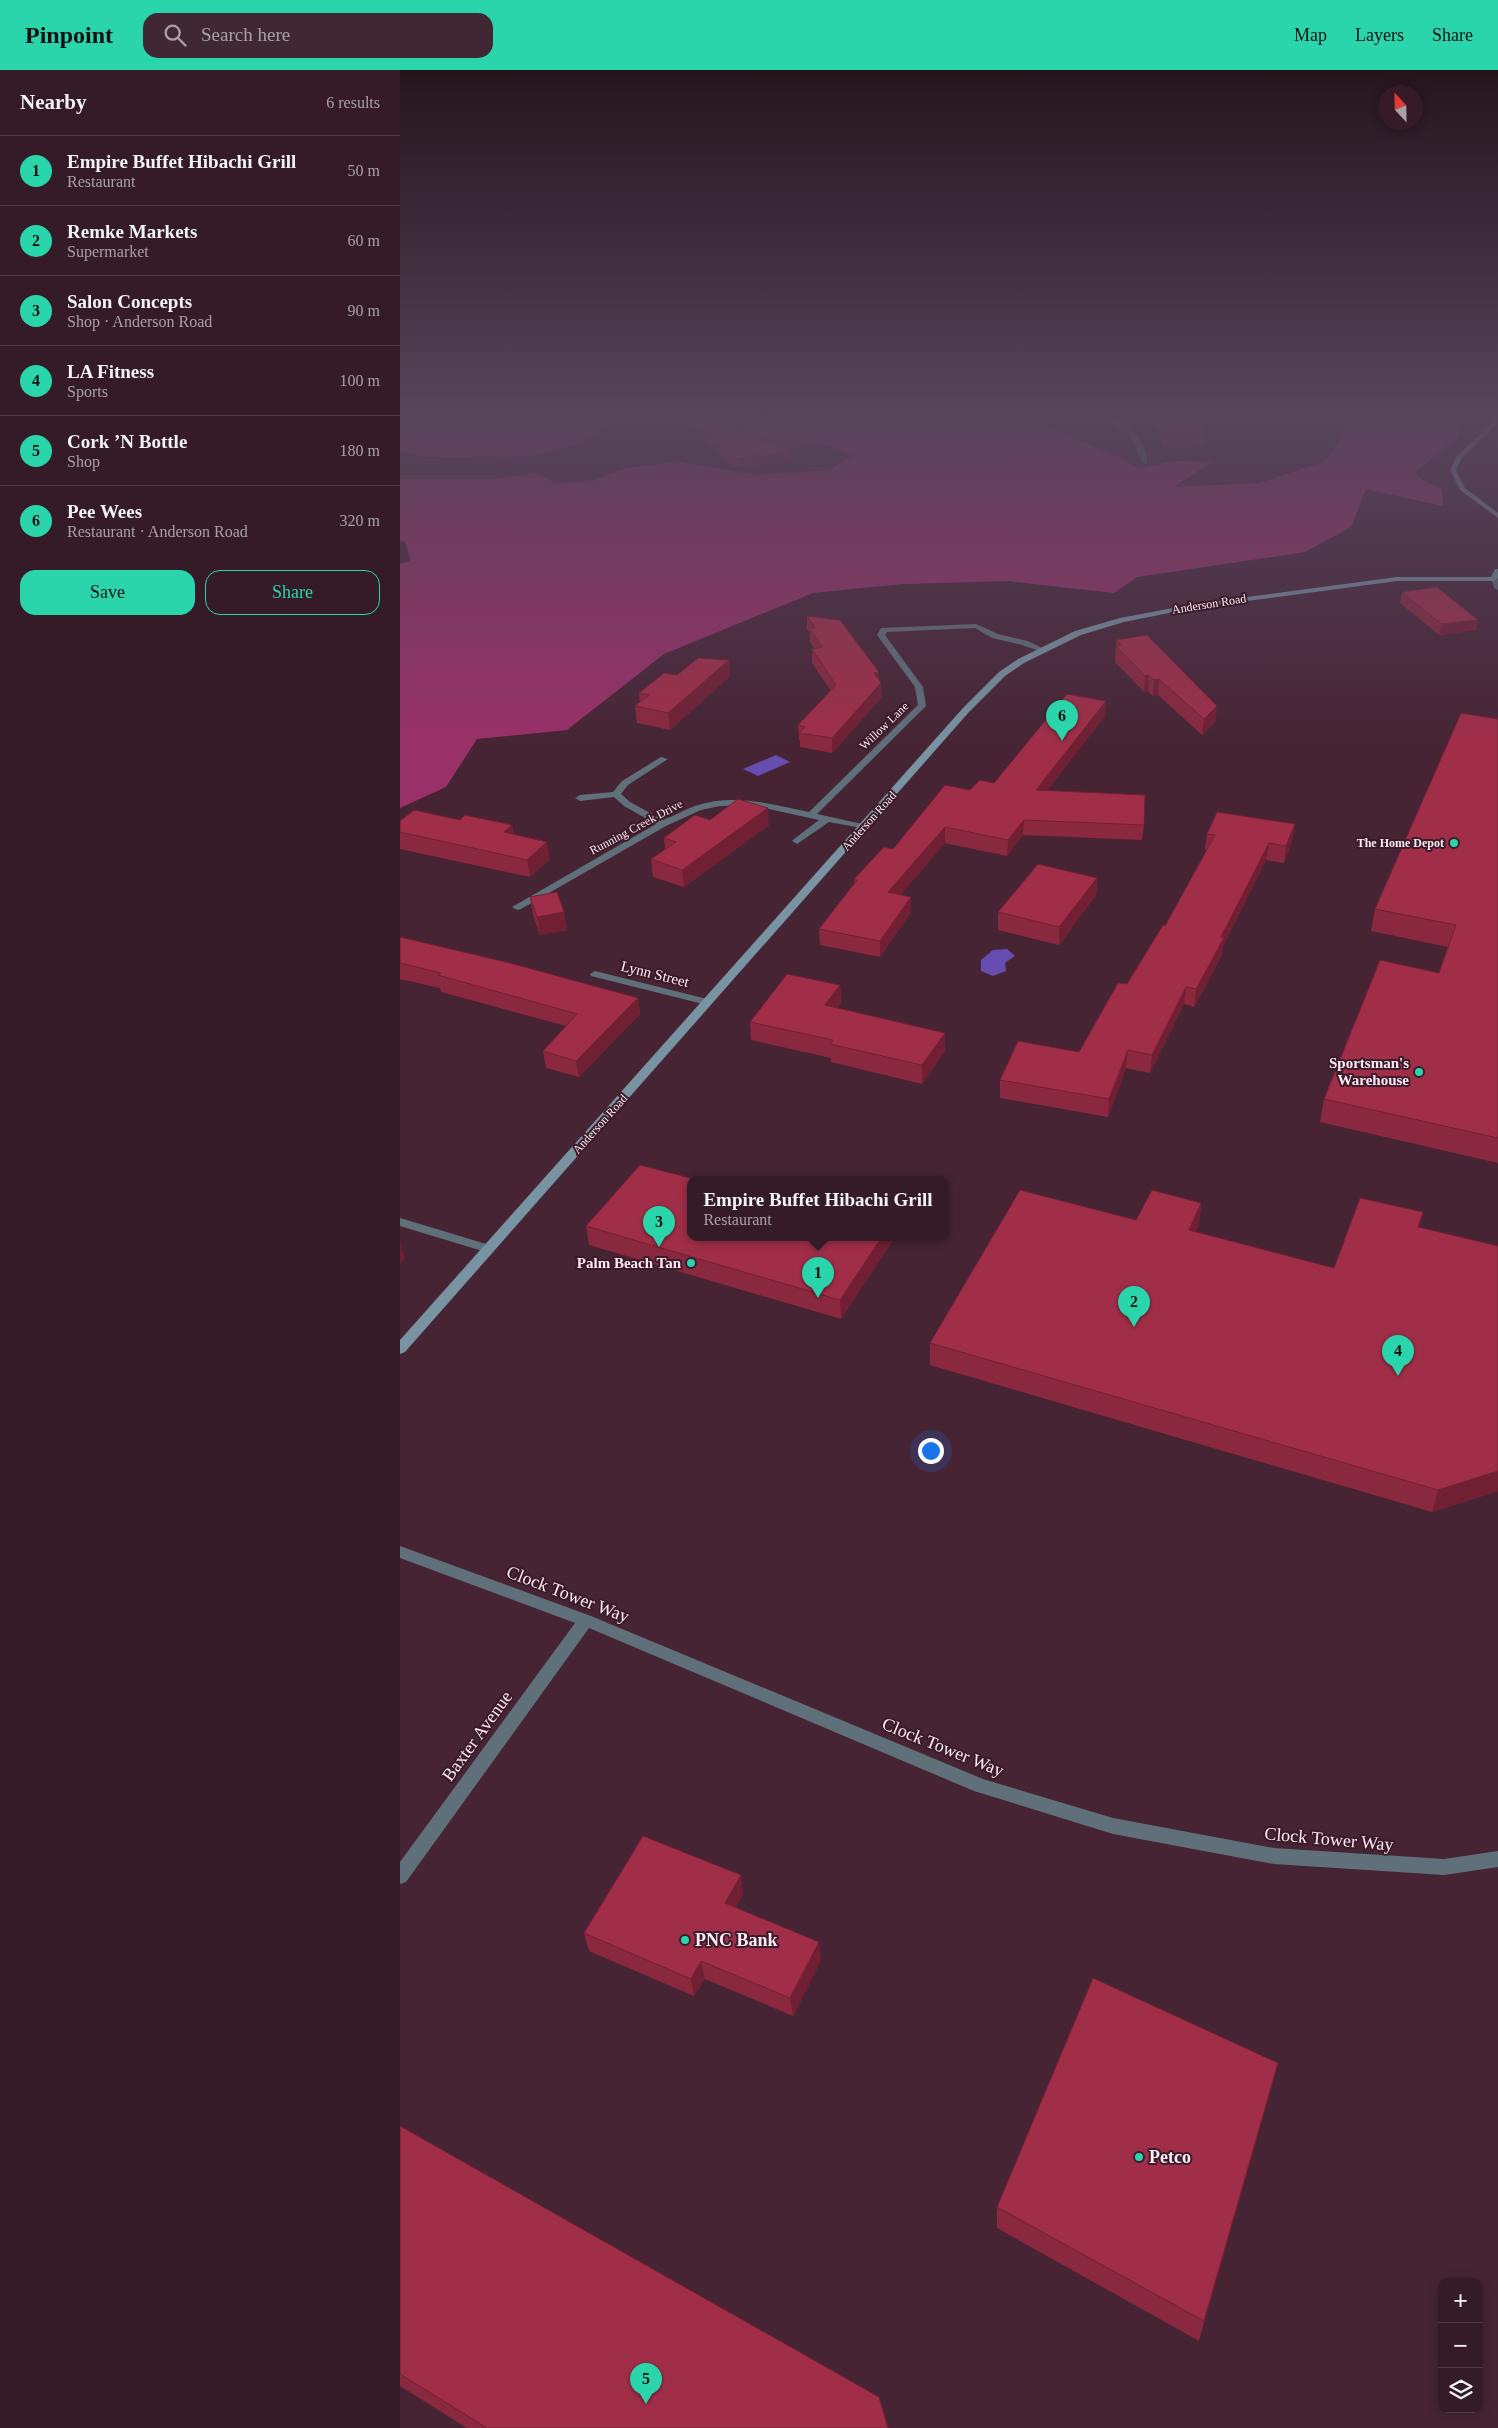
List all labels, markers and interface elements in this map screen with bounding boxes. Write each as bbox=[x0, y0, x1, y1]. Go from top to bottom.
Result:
search box bbox=[143, 13, 493, 58]
icon: search bbox=[161, 21, 189, 49]
text: Pinpoint bbox=[25, 22, 113, 48]
text: Search here bbox=[201, 24, 290, 45]
text: Map bbox=[1294, 25, 1327, 45]
text: Layers bbox=[1355, 25, 1404, 45]
text: Share bbox=[1432, 25, 1473, 45]
north arrow bbox=[1378, 85, 1423, 130]
text: Nearby bbox=[20, 90, 87, 114]
text: 6 results bbox=[326, 94, 380, 111]
text: Empire Buffet Hibachi Grill bbox=[67, 151, 296, 172]
text: 1 bbox=[32, 162, 40, 179]
text: 50 m bbox=[348, 162, 380, 179]
text: Restaurant bbox=[67, 173, 135, 190]
text: Remke Markets bbox=[67, 221, 197, 242]
text: 2 bbox=[32, 232, 40, 249]
text: 60 m bbox=[348, 232, 380, 249]
text: Supermarket bbox=[67, 243, 149, 260]
text: Salon Concepts bbox=[67, 291, 192, 312]
text: 3 bbox=[32, 302, 40, 319]
text: 90 m bbox=[348, 302, 380, 319]
text: Shop · Anderson Road bbox=[67, 313, 212, 330]
text: LA Fitness bbox=[67, 361, 154, 382]
text: 4 bbox=[32, 372, 40, 389]
text: 100 m bbox=[340, 372, 380, 389]
text: Sports bbox=[67, 383, 108, 400]
text: Cork ’N Bottle bbox=[67, 431, 187, 452]
text: 5 bbox=[32, 442, 40, 459]
text: 180 m bbox=[340, 442, 380, 459]
text: Shop bbox=[67, 453, 100, 470]
text: Pee Wees bbox=[67, 501, 142, 522]
text: 6 bbox=[32, 512, 40, 529]
text: 320 m bbox=[340, 512, 380, 529]
text: Restaurant · Anderson Road bbox=[67, 523, 248, 540]
button: Save bbox=[20, 570, 195, 615]
button: Share bbox=[205, 570, 380, 615]
street label: Anderson Road bbox=[1171, 591, 1247, 617]
street label: Willow Lane bbox=[857, 699, 911, 753]
pin: 6 bbox=[1046, 700, 1078, 741]
street label: Anderson Road bbox=[839, 788, 899, 854]
street label: Running Creek Drive bbox=[587, 797, 685, 857]
place label: The Home Depot bbox=[1357, 836, 1444, 850]
marker: The Home Depot bbox=[1448, 837, 1460, 849]
street label: Lynn Street bbox=[619, 958, 691, 990]
place label: Sportsman's Warehouse bbox=[1329, 1055, 1409, 1088]
marker: Sportsman's Warehouse bbox=[1413, 1066, 1425, 1078]
street label: Anderson Road bbox=[570, 1091, 630, 1157]
popup bbox=[687, 1176, 949, 1241]
text: Empire Buffet Hibachi Grill bbox=[703, 1189, 933, 1210]
pin: 3 bbox=[643, 1206, 675, 1247]
text: Restaurant bbox=[703, 1211, 772, 1228]
place label: Palm Beach Tan bbox=[577, 1255, 682, 1271]
marker: Palm Beach Tan bbox=[685, 1257, 697, 1269]
pin: 1 bbox=[802, 1257, 834, 1298]
pin: 2 bbox=[1118, 1286, 1150, 1327]
pin: 4 bbox=[1382, 1335, 1414, 1376]
your location bbox=[918, 1438, 944, 1464]
street label: Clock Tower Way bbox=[504, 1561, 632, 1627]
street label: Baxter Avenue bbox=[438, 1687, 516, 1785]
street label: Clock Tower Way bbox=[879, 1713, 1007, 1781]
street label: Clock Tower Way bbox=[1264, 1823, 1394, 1855]
place label: PNC Bank bbox=[695, 1930, 778, 1950]
marker: PNC Bank bbox=[679, 1934, 691, 1946]
place label: Petco bbox=[1149, 2147, 1191, 2167]
marker: Petco bbox=[1133, 2151, 1145, 2163]
map controls bbox=[1438, 2278, 1483, 2413]
button: + bbox=[1438, 2278, 1483, 2323]
button: − bbox=[1438, 2323, 1483, 2368]
pin: 5 bbox=[630, 2363, 662, 2404]
button: layers bbox=[1438, 2368, 1483, 2413]

